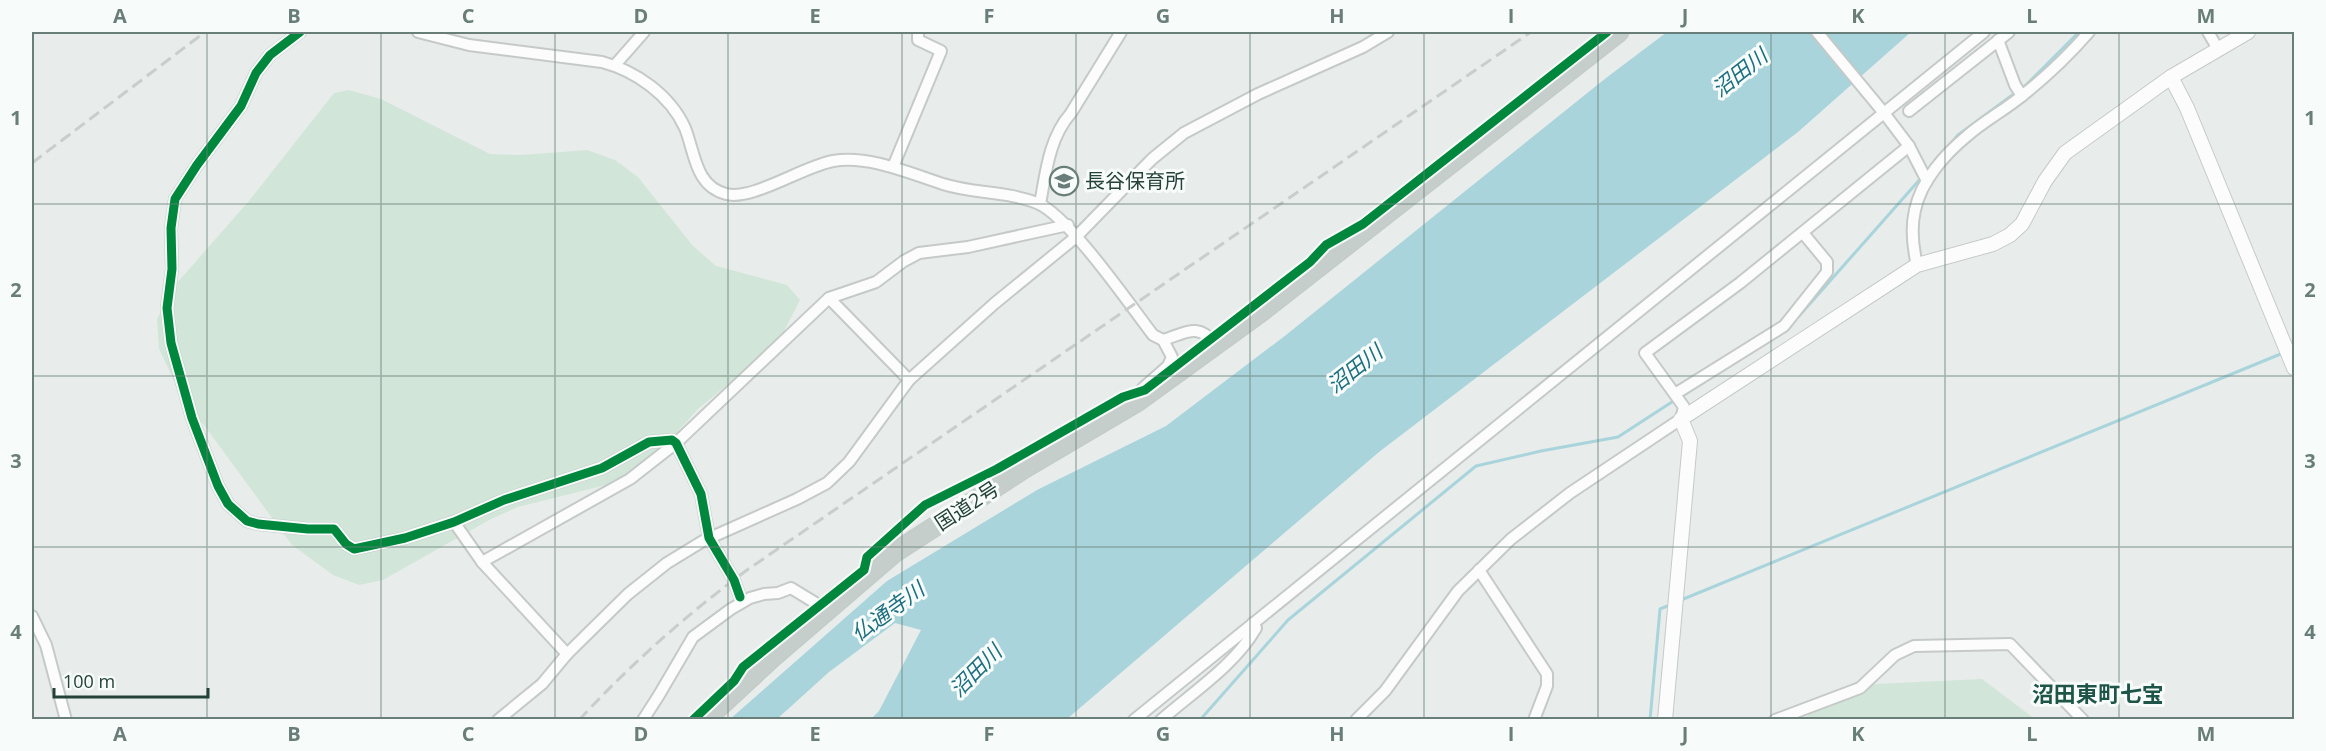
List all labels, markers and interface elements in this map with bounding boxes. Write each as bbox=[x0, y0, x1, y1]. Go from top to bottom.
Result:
text: A bbox=[113, 2, 127, 29]
text: B bbox=[287, 2, 301, 29]
text: C bbox=[462, 2, 475, 29]
text: D bbox=[634, 2, 648, 29]
text: E bbox=[809, 2, 821, 29]
text: F bbox=[984, 2, 994, 29]
text: G bbox=[1156, 2, 1170, 29]
text: H bbox=[1329, 2, 1345, 29]
text: I bbox=[1508, 2, 1514, 29]
text: J bbox=[1680, 2, 1688, 29]
text: K bbox=[1851, 2, 1865, 29]
text: L bbox=[2026, 2, 2038, 29]
text: M bbox=[2197, 2, 2215, 29]
water label: 沼田川 bbox=[1706, 41, 1774, 103]
text: 1 bbox=[10, 104, 22, 131]
text: 1 bbox=[2304, 104, 2316, 131]
school or university icon: 長谷保育所 bbox=[1048, 165, 1080, 197]
place label: 長谷保育所 bbox=[1085, 167, 1185, 194]
text: 2 bbox=[10, 276, 22, 303]
text: 2 bbox=[2304, 276, 2316, 303]
water label: 沼田川 bbox=[1321, 337, 1389, 399]
text: 3 bbox=[10, 447, 22, 474]
text: 3 bbox=[2304, 447, 2316, 474]
street label: 国道2号 bbox=[929, 475, 1004, 536]
water label: 仏通寺川 bbox=[845, 574, 931, 647]
text: 4 bbox=[10, 618, 22, 645]
text: 4 bbox=[2304, 618, 2316, 645]
water label: 沼田川 bbox=[943, 637, 1009, 702]
scale bar bbox=[54, 661, 208, 699]
text: 100 m bbox=[63, 669, 115, 693]
district label: 沼田東町七宝 bbox=[2032, 678, 2164, 708]
text: A bbox=[113, 720, 127, 747]
text: B bbox=[287, 720, 301, 747]
text: C bbox=[462, 720, 475, 747]
text: D bbox=[634, 720, 648, 747]
text: E bbox=[809, 720, 821, 747]
text: F bbox=[984, 720, 994, 747]
text: G bbox=[1156, 720, 1170, 747]
text: H bbox=[1329, 720, 1345, 747]
text: I bbox=[1508, 720, 1514, 747]
text: J bbox=[1680, 720, 1688, 747]
text: K bbox=[1851, 720, 1865, 747]
text: L bbox=[2026, 720, 2038, 747]
text: M bbox=[2197, 720, 2215, 747]

